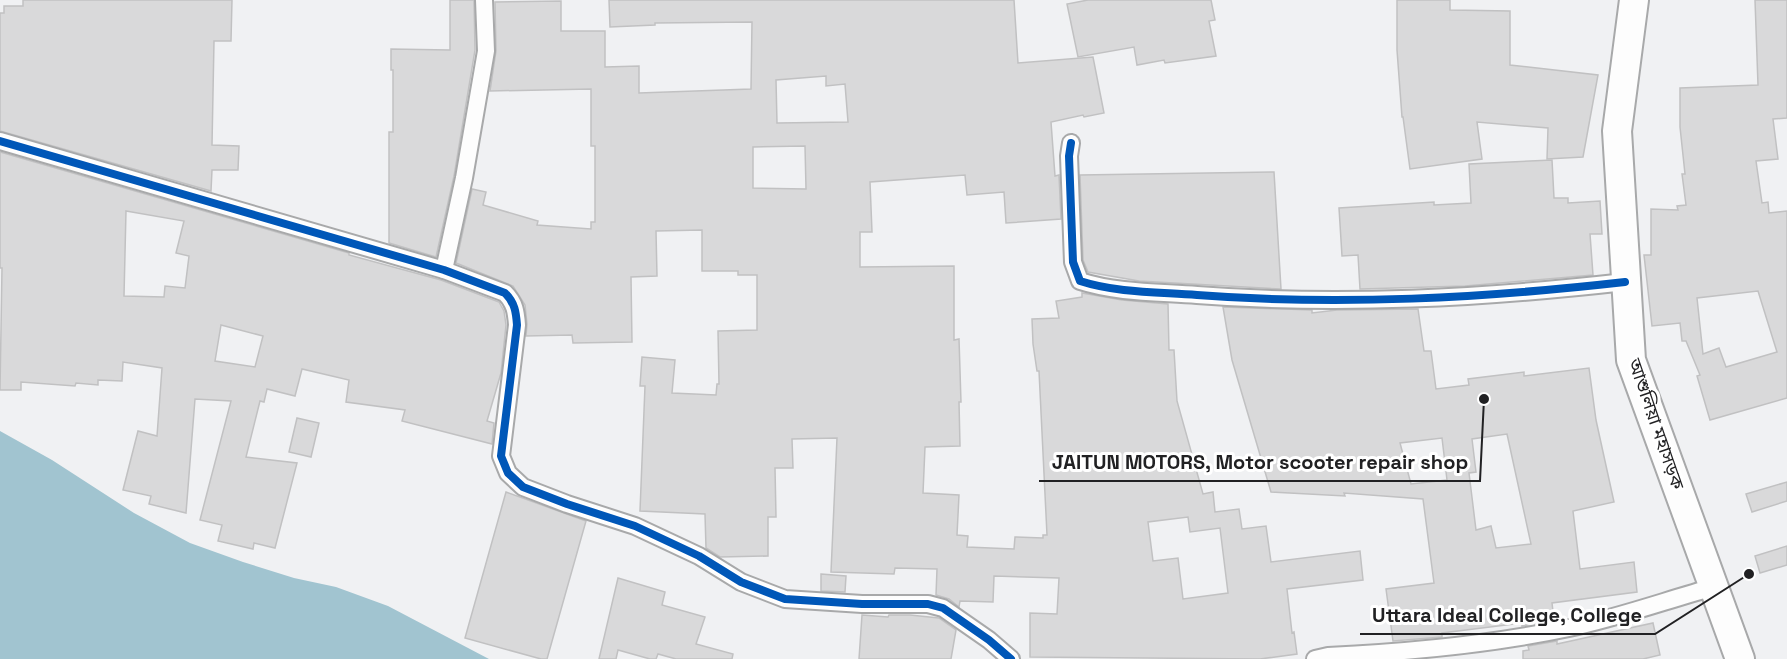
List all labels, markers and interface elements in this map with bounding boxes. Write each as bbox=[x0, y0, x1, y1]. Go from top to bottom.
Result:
street label: আশুলিয়া মহাসড়ক bbox=[1623, 354, 1690, 493]
callout: JAITUN MOTORS, Motor scooter repair shop bbox=[1039, 443, 1480, 481]
text: JAITUN MOTORS, Motor scooter repair shop bbox=[1052, 449, 1468, 475]
callout: Uttara Ideal College, College bbox=[1360, 596, 1655, 634]
text: Uttara Ideal College, College bbox=[1372, 602, 1642, 628]

